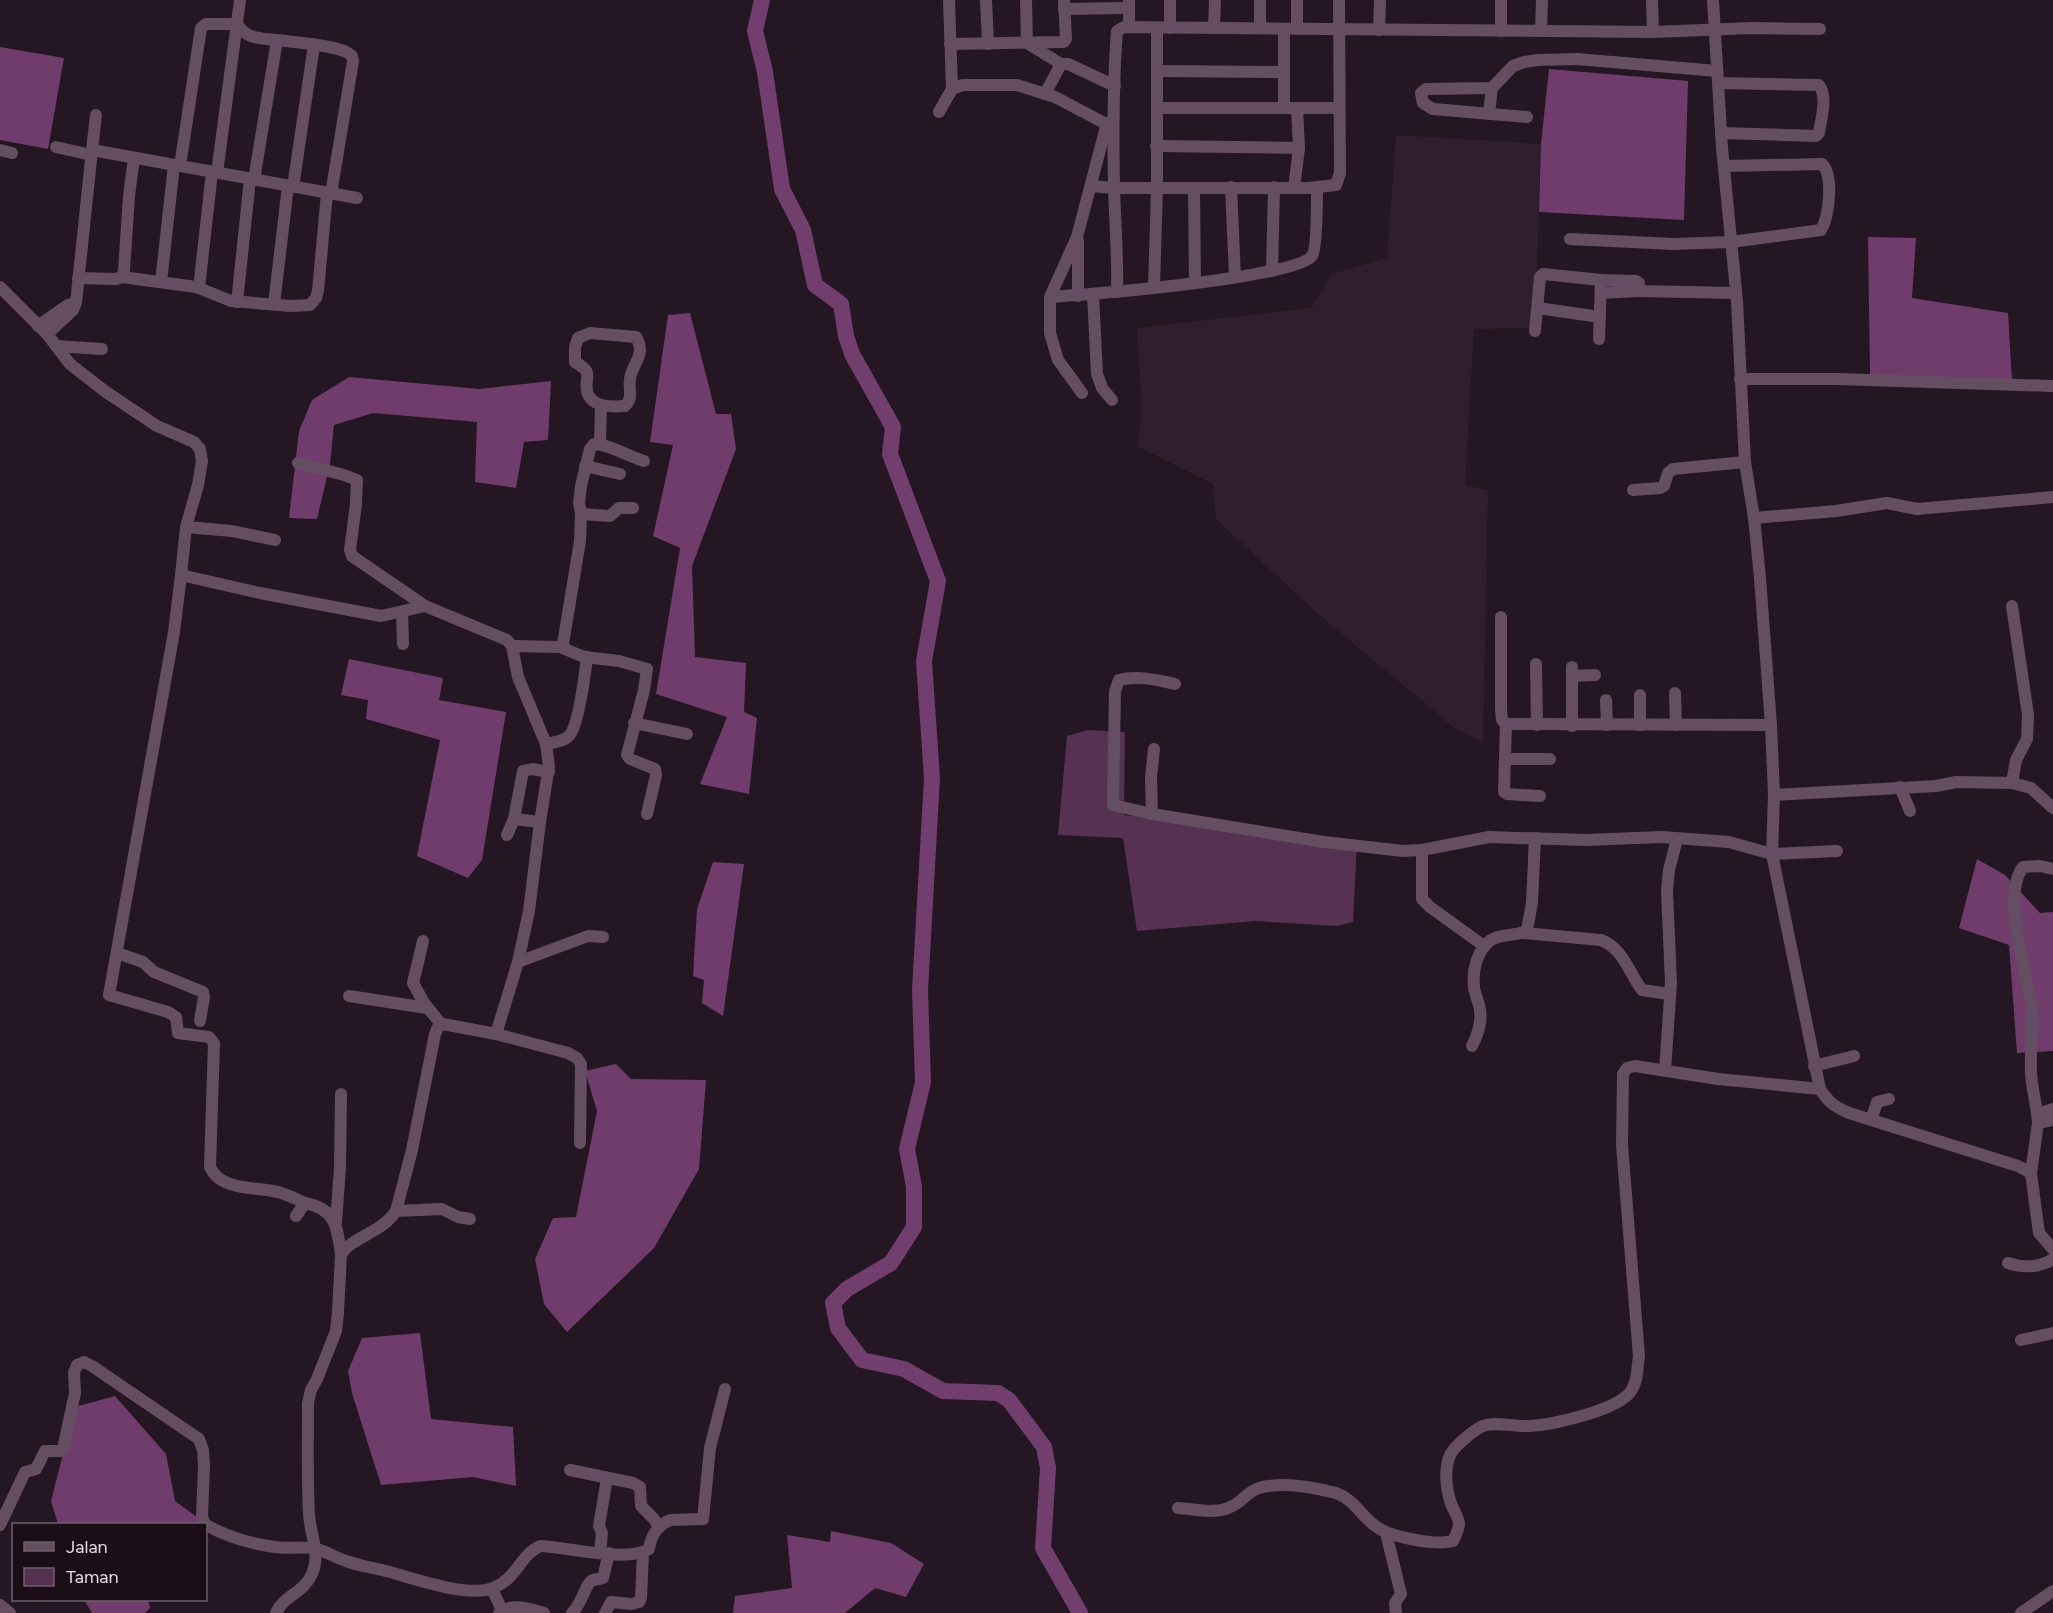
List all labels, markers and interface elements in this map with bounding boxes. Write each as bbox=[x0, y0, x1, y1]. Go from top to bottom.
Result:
legend bbox=[12, 1523, 207, 1601]
text: Jalan bbox=[66, 1536, 108, 1558]
text: Taman bbox=[66, 1566, 119, 1588]

